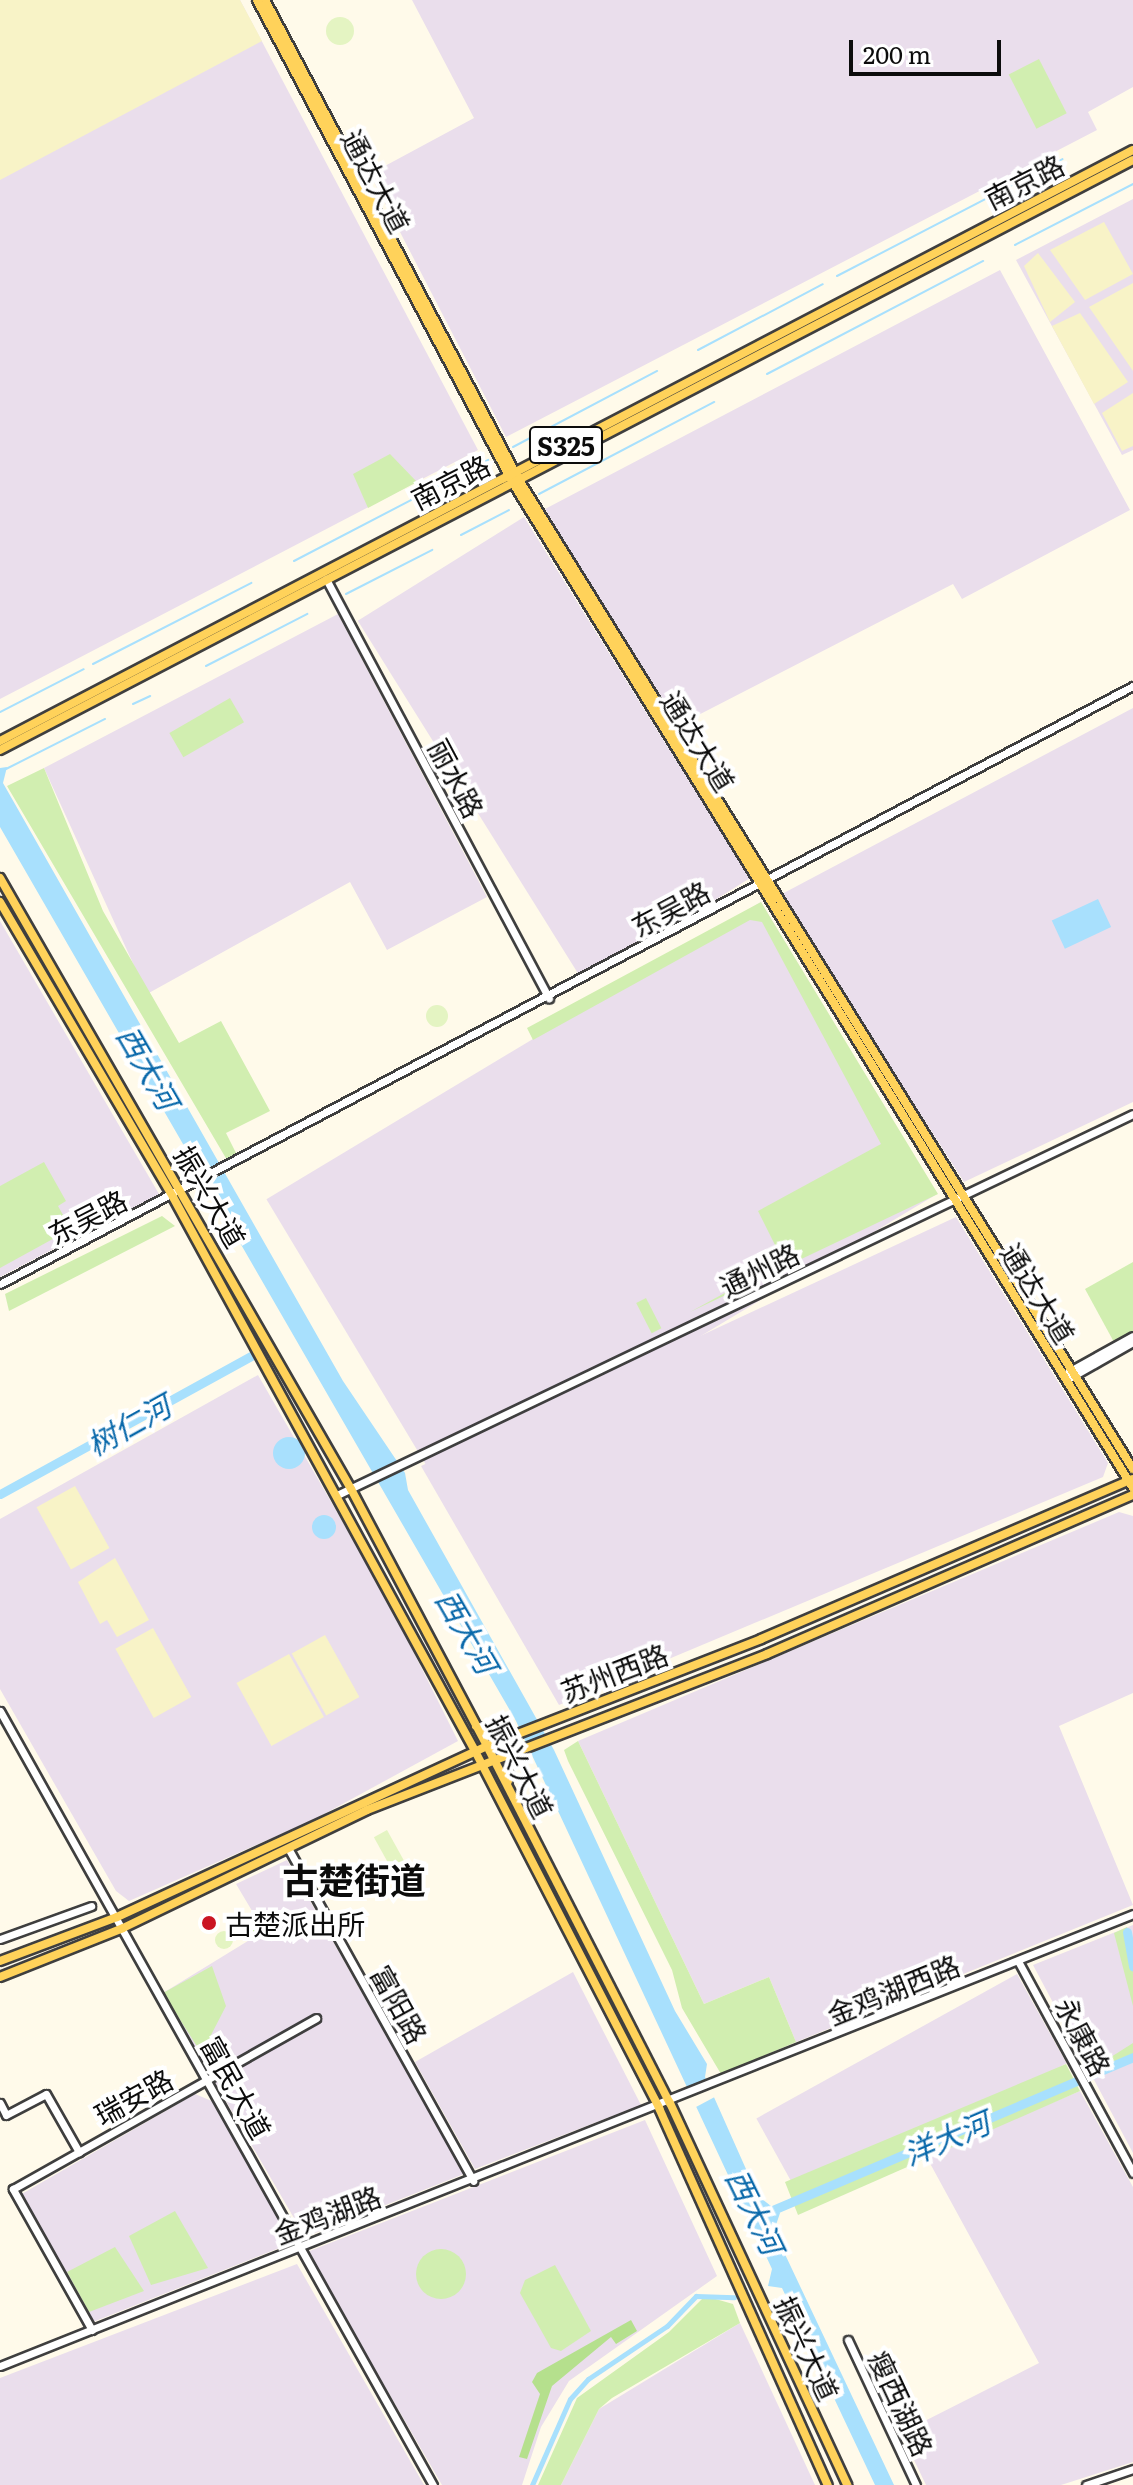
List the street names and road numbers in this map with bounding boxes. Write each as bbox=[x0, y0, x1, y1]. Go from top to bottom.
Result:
street label: 通达大道 bbox=[336, 124, 418, 238]
street label: 南京路 bbox=[979, 147, 1069, 215]
road number: S325 bbox=[528, 423, 604, 467]
street label: 南京路 bbox=[405, 447, 495, 515]
street label: 通达大道 bbox=[655, 685, 743, 797]
street label: 丽水路 bbox=[422, 733, 492, 823]
street label: 东吴路 bbox=[625, 873, 715, 943]
street label: 振兴大道 bbox=[168, 1139, 254, 1253]
street label: 东吴路 bbox=[42, 1182, 132, 1250]
street label: 通州路 bbox=[714, 1235, 804, 1303]
street label: 通达大道 bbox=[995, 1237, 1083, 1349]
street label: 苏州西路 bbox=[556, 1636, 672, 1708]
street label: 振兴大道 bbox=[481, 1708, 561, 1824]
street label: 金鸡湖西路 bbox=[822, 1947, 964, 2031]
street label: 富阳路 bbox=[365, 1959, 435, 2049]
street label: 永康路 bbox=[1049, 1991, 1119, 2081]
street label: 富民大道 bbox=[195, 2030, 279, 2144]
street label: 瑞安路 bbox=[88, 2061, 178, 2131]
street label: 金鸡湖路 bbox=[269, 2178, 385, 2250]
street label: 振兴大道 bbox=[769, 2290, 847, 2406]
street label: 瘦西湖路 bbox=[863, 2345, 941, 2461]

